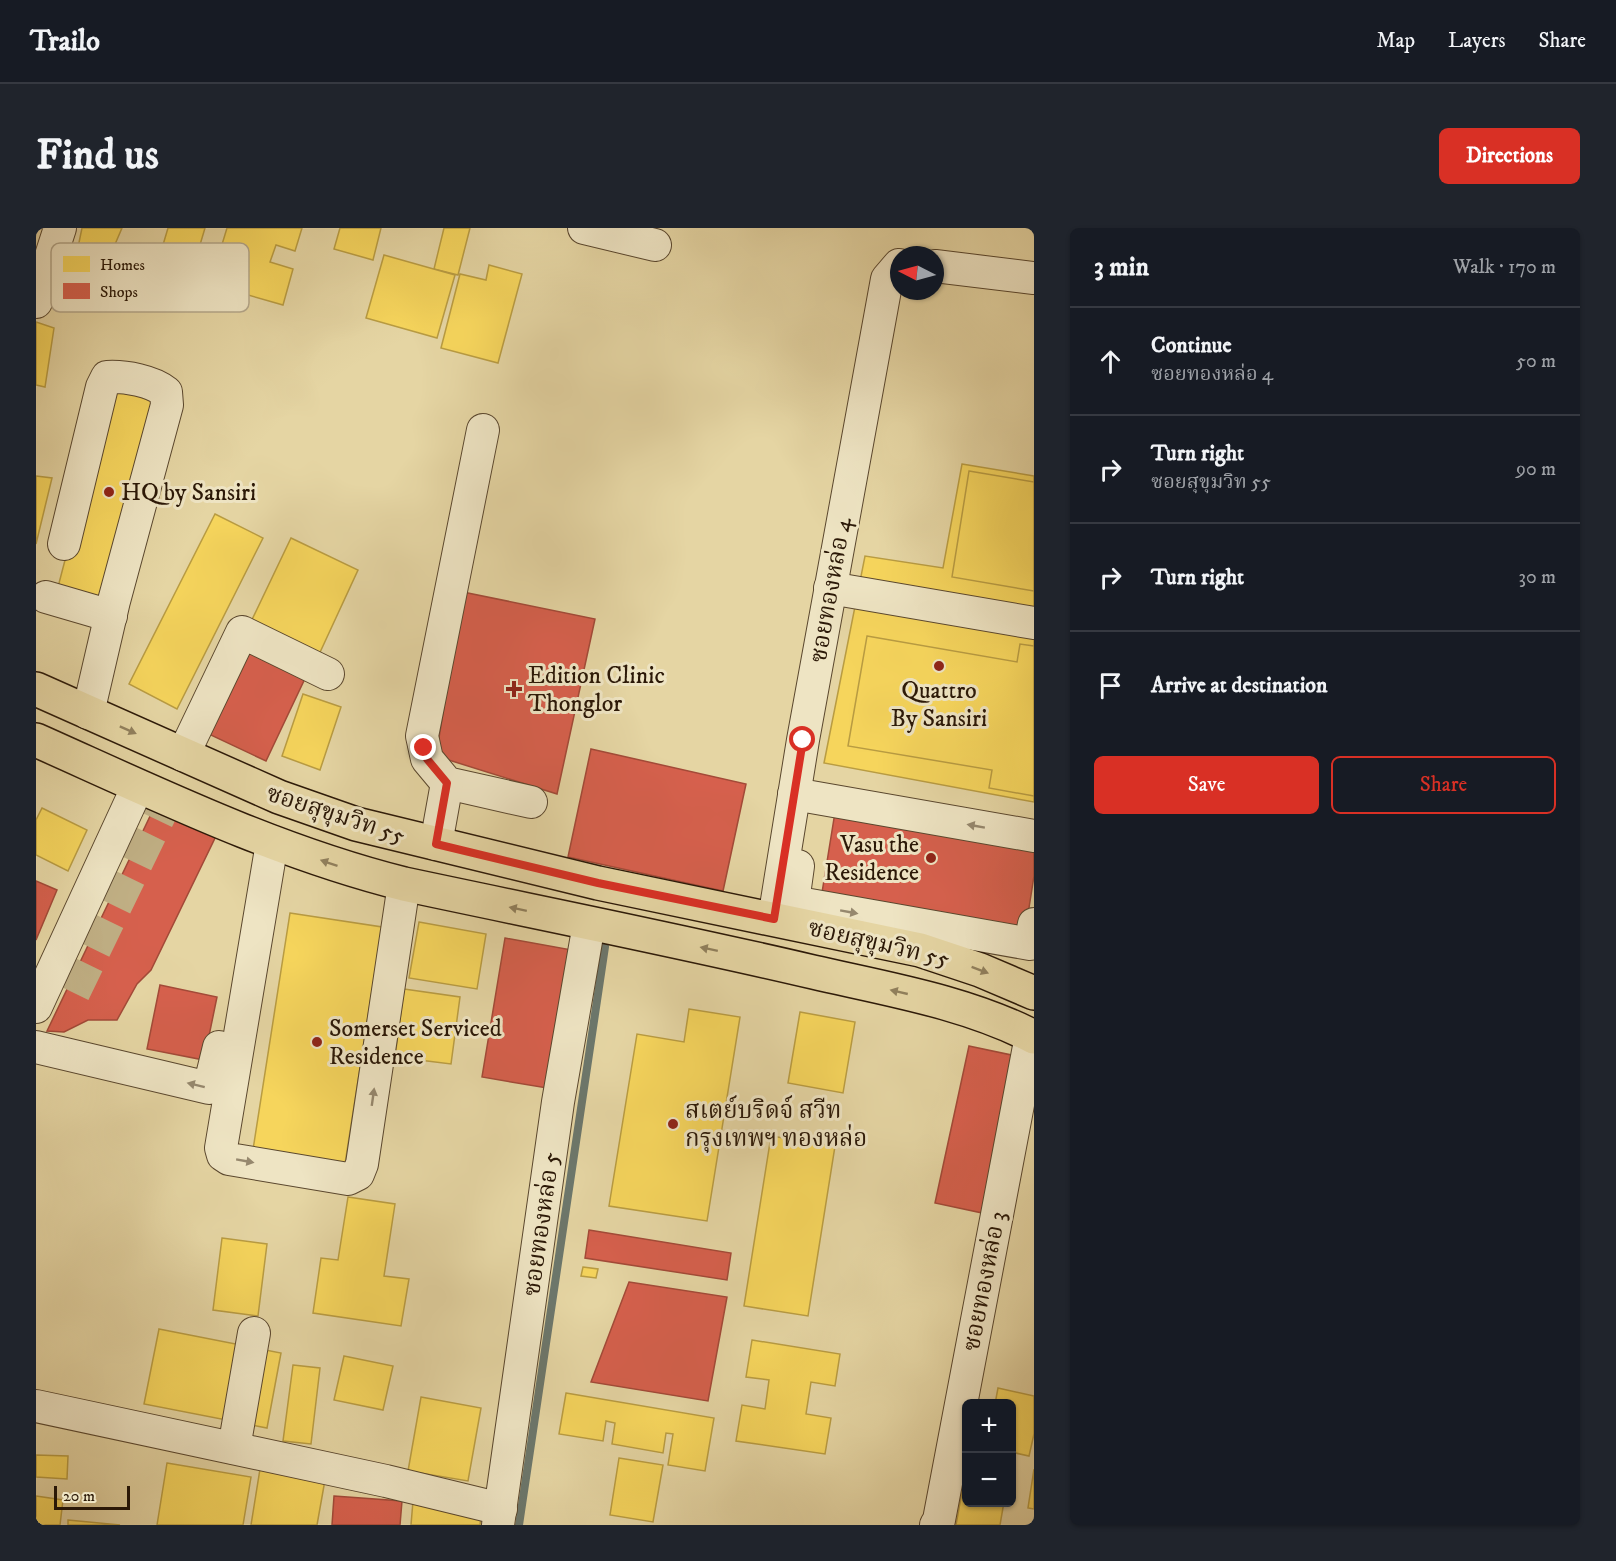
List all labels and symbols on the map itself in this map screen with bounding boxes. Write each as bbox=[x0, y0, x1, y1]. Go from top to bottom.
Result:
legend bbox=[51, 243, 249, 312]
north arrow bbox=[890, 246, 944, 300]
text: Homes bbox=[100, 255, 145, 275]
text: Shops bbox=[100, 282, 138, 302]
place label: HQ by Sansiri bbox=[121, 478, 256, 508]
marker: HQ by Sansiri bbox=[102, 485, 116, 499]
street label: ซอยทองหล่อ 4 bbox=[803, 514, 859, 665]
marker: Quattro By Sansiri bbox=[932, 659, 946, 673]
place label: Edition Clinic Thonglor bbox=[528, 661, 665, 719]
place label: Quattro By Sansiri bbox=[891, 676, 987, 734]
marker: Edition Clinic Thonglor bbox=[505, 680, 523, 698]
one-way arrow bbox=[119, 726, 136, 735]
route start bbox=[789, 726, 815, 752]
route end bbox=[410, 734, 436, 760]
street label: ซอยสุขุมวิท 55 bbox=[263, 778, 409, 851]
one-way arrow bbox=[967, 821, 986, 830]
place label: Vasu the Residence bbox=[824, 830, 919, 888]
marker: Vasu the Residence bbox=[924, 851, 938, 865]
one-way arrow bbox=[320, 858, 338, 867]
one-way arrow bbox=[509, 903, 528, 913]
one-way arrow bbox=[840, 908, 859, 917]
street label: ซอยสุขุมวิท 55 bbox=[805, 913, 952, 975]
one-way arrow bbox=[699, 944, 718, 953]
one-way arrow bbox=[971, 965, 989, 975]
one-way arrow bbox=[890, 986, 909, 996]
place label: Somerset Serviced Residence bbox=[329, 1014, 502, 1072]
marker: Somerset Serviced Residence bbox=[310, 1035, 324, 1049]
one-way arrow bbox=[187, 1080, 206, 1090]
one-way arrow bbox=[368, 1087, 377, 1106]
place label: สเตย์บริดจ์ สวีท กรุงเทพฯ ทองหล่อ bbox=[685, 1094, 867, 1154]
marker: สเตย์บริดจ์ สวีท กรุงเทพฯ ทองหล่อ bbox=[666, 1117, 680, 1131]
street label: ซอยทองหล่อ 5 bbox=[517, 1150, 567, 1298]
one-way arrow bbox=[236, 1157, 255, 1166]
street label: ซอยทองหล่อ 3 bbox=[957, 1209, 1013, 1354]
scale bar bbox=[54, 1483, 130, 1510]

